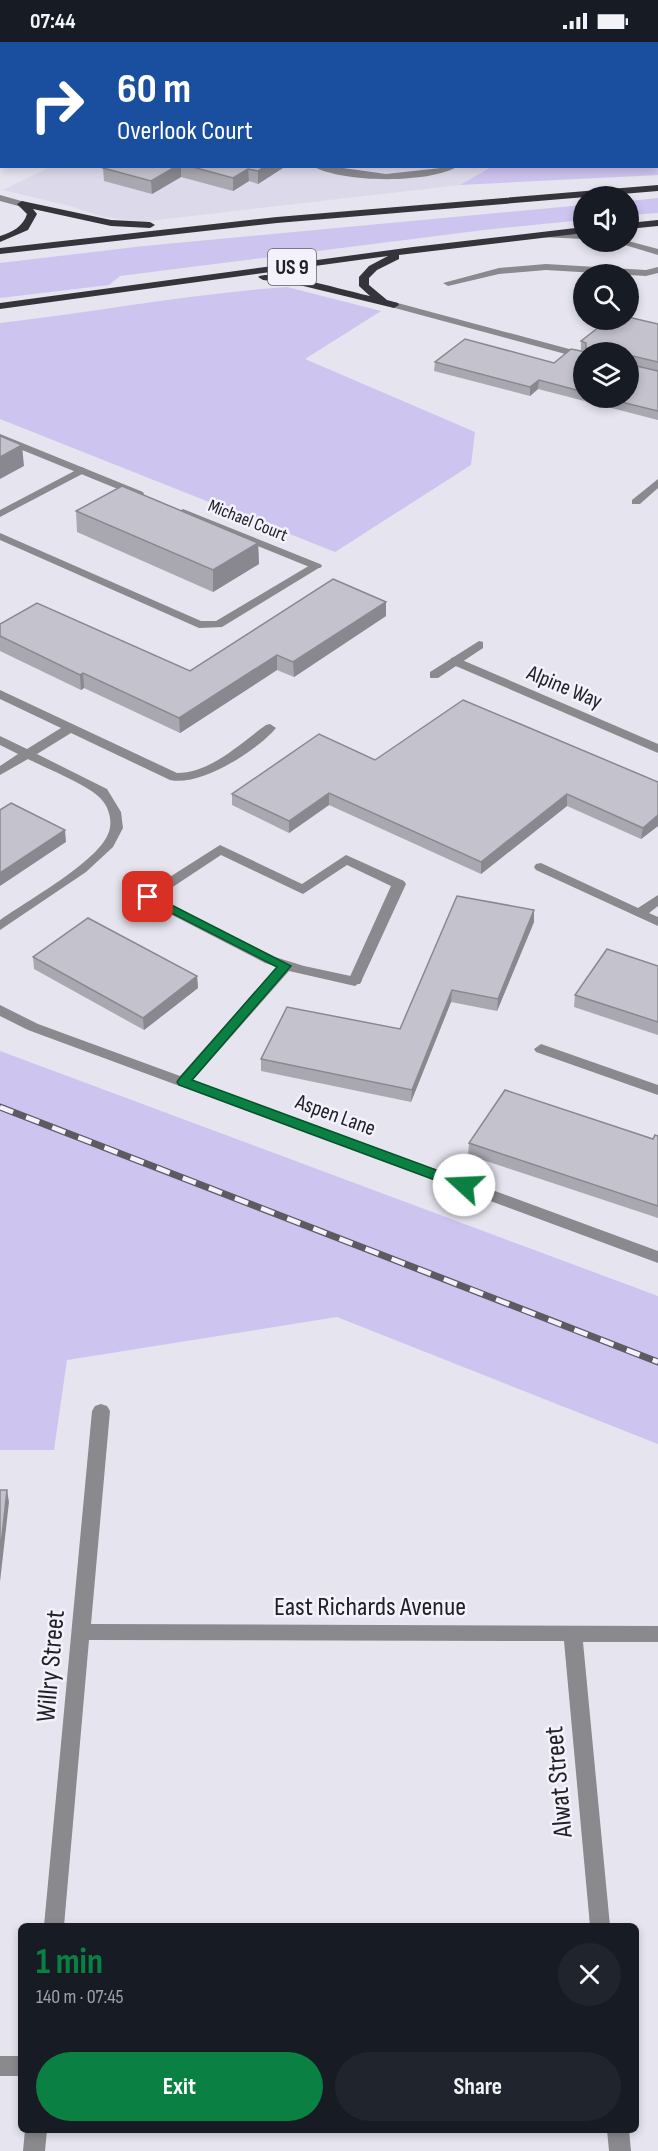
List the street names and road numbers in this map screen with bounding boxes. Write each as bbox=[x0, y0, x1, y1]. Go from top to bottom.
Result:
road number: US 9 bbox=[268, 249, 316, 285]
street label: Michael Court bbox=[205, 495, 291, 546]
street label: Alpine Way bbox=[522, 659, 607, 715]
street label: Aspen Lane bbox=[291, 1088, 379, 1142]
street label: East Richards Avenue bbox=[274, 1591, 466, 1623]
street label: Willry Street bbox=[30, 1609, 72, 1723]
street label: Alwat Street bbox=[538, 1725, 580, 1840]

